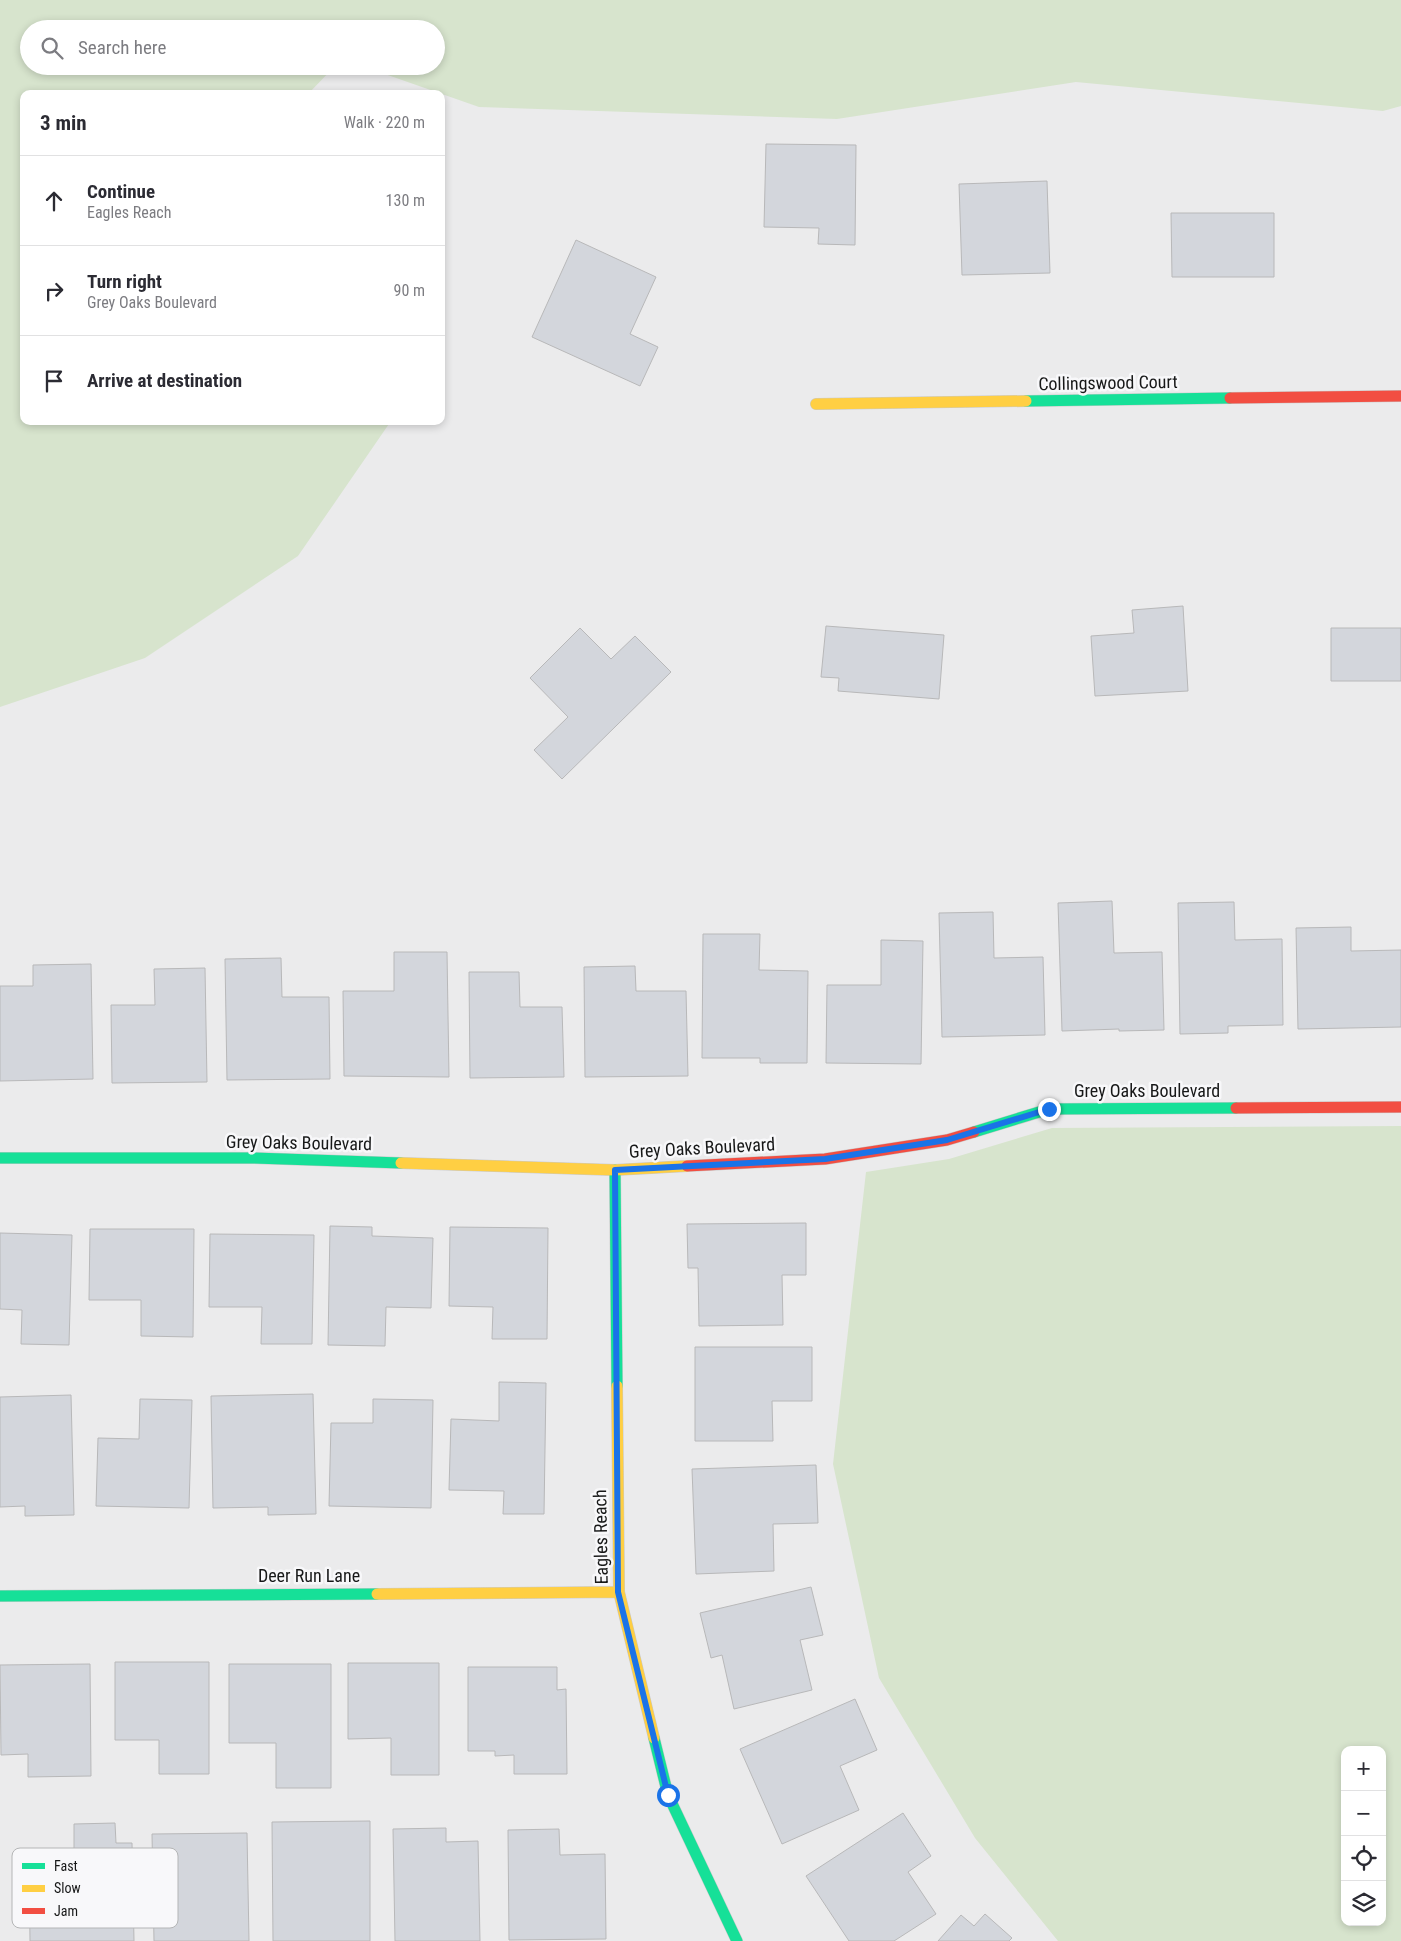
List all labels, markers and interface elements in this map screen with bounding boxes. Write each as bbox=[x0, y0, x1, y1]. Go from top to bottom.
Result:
search box bbox=[20, 20, 445, 75]
icon: search bbox=[38, 34, 66, 62]
text: Search here bbox=[78, 36, 166, 59]
text: 3 min bbox=[40, 111, 87, 135]
text: Walk · 220 m bbox=[344, 113, 425, 132]
text: Continue bbox=[87, 180, 155, 203]
icon: ahead bbox=[40, 187, 68, 215]
text: 130 m bbox=[386, 191, 425, 210]
text: Eagles Reach bbox=[87, 203, 171, 222]
text: Turn right bbox=[87, 270, 162, 293]
icon: right bbox=[40, 277, 68, 305]
text: 90 m bbox=[393, 281, 425, 300]
text: Grey Oaks Boulevard bbox=[87, 293, 217, 312]
icon: arrive bbox=[40, 367, 68, 395]
text: Arrive at destination bbox=[87, 369, 242, 392]
street label: Collingswood Court bbox=[1038, 371, 1178, 394]
street label: Grey Oaks Boulevard bbox=[1074, 1080, 1220, 1101]
route end bbox=[1038, 1098, 1061, 1121]
street label: Grey Oaks Boulevard bbox=[226, 1131, 372, 1154]
street label: Grey Oaks Boulevard bbox=[628, 1133, 776, 1162]
street label: Eagles Reach bbox=[589, 1489, 612, 1585]
street label: Deer Run Lane bbox=[258, 1565, 360, 1586]
map controls bbox=[1341, 1746, 1386, 1926]
button: + bbox=[1341, 1746, 1386, 1791]
route start bbox=[657, 1784, 680, 1807]
button: − bbox=[1341, 1791, 1386, 1836]
button: locate bbox=[1341, 1836, 1386, 1881]
legend bbox=[12, 1848, 178, 1928]
text: Fast bbox=[54, 1858, 78, 1874]
text: Slow bbox=[54, 1880, 81, 1896]
button: layers bbox=[1341, 1881, 1386, 1926]
text: Jam bbox=[54, 1903, 78, 1919]

